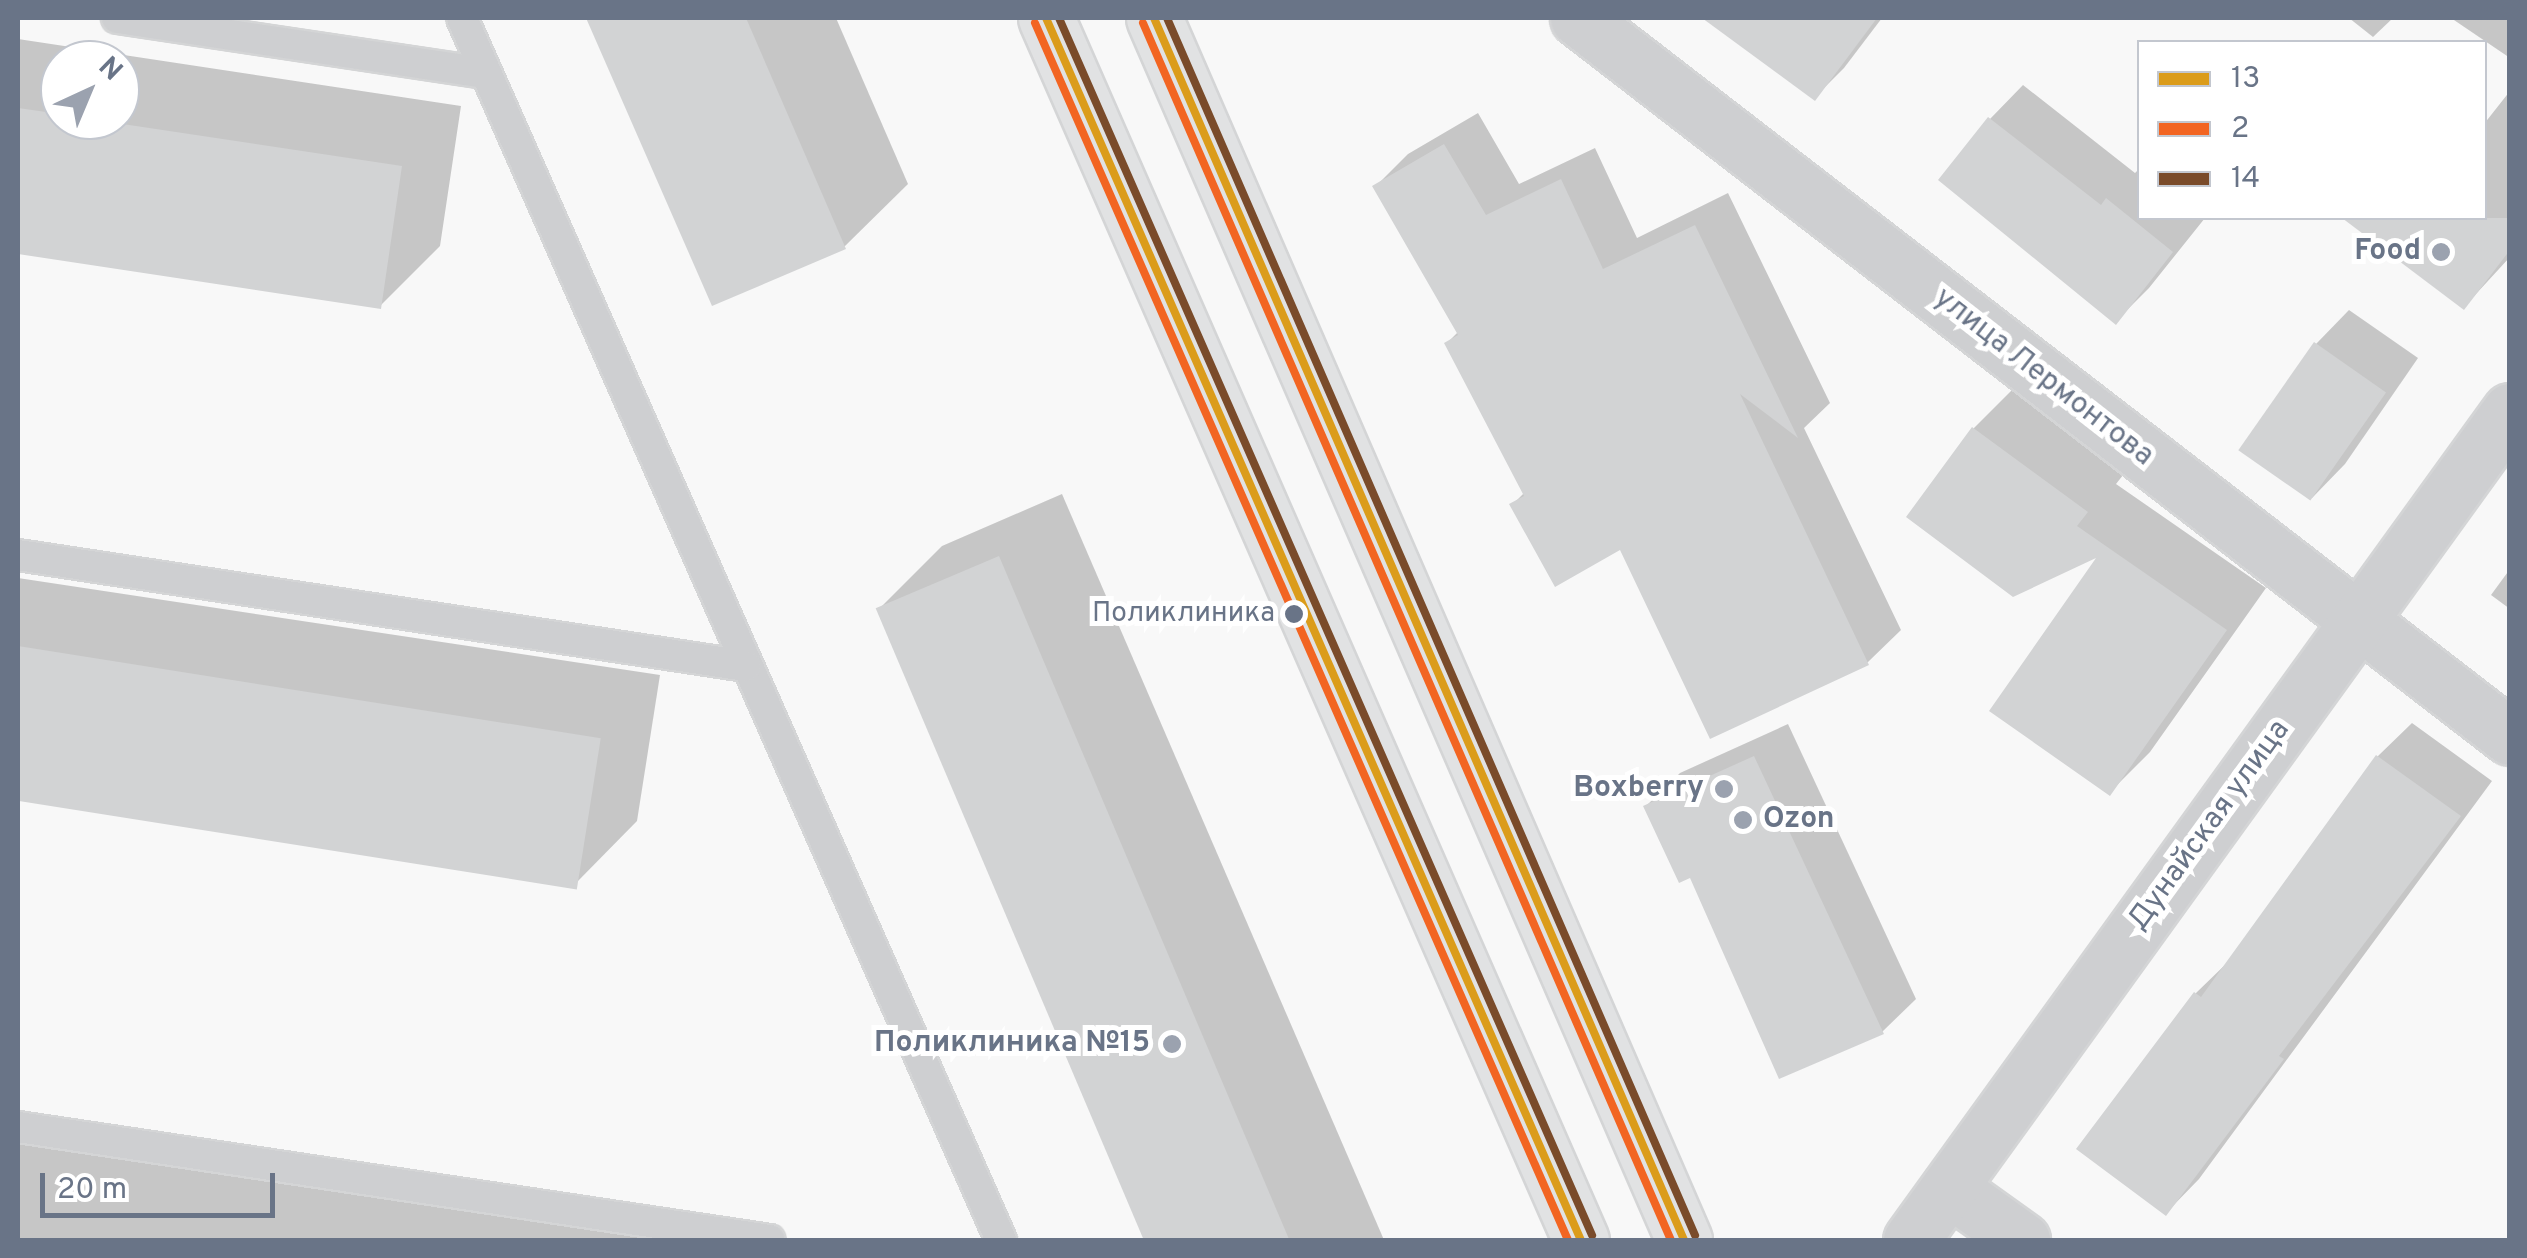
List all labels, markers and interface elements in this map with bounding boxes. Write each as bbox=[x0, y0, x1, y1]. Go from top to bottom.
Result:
north arrow bbox=[40, 40, 140, 140]
legend bbox=[2137, 40, 2487, 220]
text: N bbox=[90, 50, 129, 90]
text: 13 bbox=[2231, 61, 2260, 98]
text: 2 bbox=[2231, 111, 2249, 148]
text: 14 bbox=[2231, 161, 2260, 198]
place label: Food bbox=[2354, 234, 2421, 270]
marker: Food bbox=[2430, 241, 2452, 263]
street label: улица Лермонтова bbox=[1926, 281, 2160, 475]
place label: Поликлиника bbox=[1092, 597, 1275, 631]
marker: Поликлиника bbox=[1284, 604, 1304, 624]
street label: Дунайская улица bbox=[2121, 714, 2299, 938]
place label: Boxberry bbox=[1573, 771, 1704, 807]
marker: Boxberry bbox=[1713, 778, 1735, 800]
place label: Ozon bbox=[1763, 802, 1835, 838]
marker: Ozon bbox=[1732, 809, 1754, 831]
place label: Поликлиника №15 bbox=[874, 1026, 1150, 1062]
marker: Поликлиника №15 bbox=[1159, 1031, 1185, 1057]
scale bar bbox=[45, 1153, 280, 1215]
text: 20 m bbox=[57, 1172, 127, 1209]

